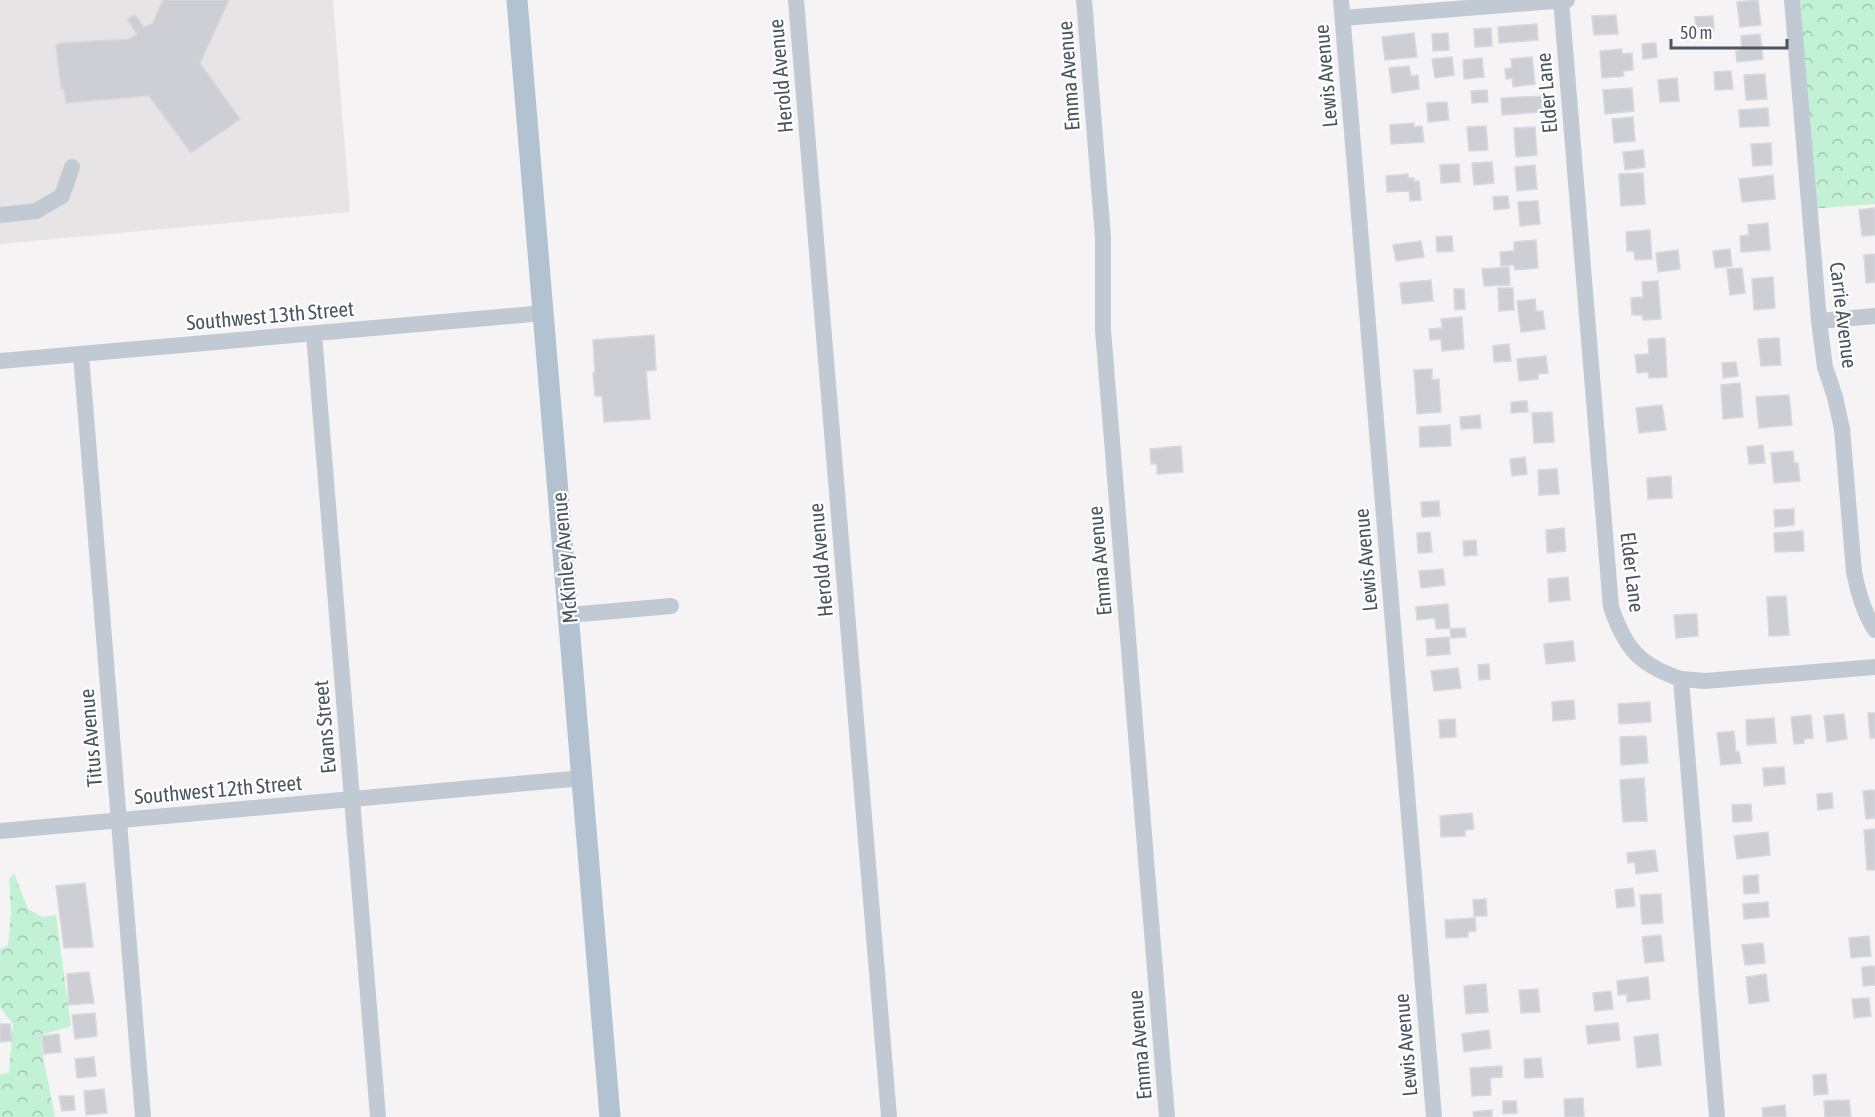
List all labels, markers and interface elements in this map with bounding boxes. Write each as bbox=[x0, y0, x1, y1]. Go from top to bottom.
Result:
scale bar bbox=[1671, 12, 1786, 50]
street label: Herold Avenue bbox=[763, 18, 797, 134]
street label: Emma Avenue bbox=[1052, 20, 1084, 132]
text: 50 m bbox=[1680, 22, 1712, 43]
street label: Lewis Avenue bbox=[1309, 24, 1341, 128]
street label: Elder Lane bbox=[1531, 52, 1561, 134]
street label: Carrie Avenue bbox=[1826, 260, 1862, 370]
street label: Southwest 13th Street bbox=[185, 296, 355, 334]
street label: McKinley Avenue bbox=[546, 491, 582, 625]
street label: Herold Avenue bbox=[803, 502, 837, 618]
street label: Emma Avenue bbox=[1082, 505, 1116, 617]
street label: Lewis Avenue bbox=[1349, 508, 1381, 612]
street label: Elder Lane bbox=[1616, 531, 1650, 613]
street label: Evans Street bbox=[308, 679, 340, 775]
street label: Titus Avenue bbox=[74, 688, 106, 788]
street label: Southwest 12th Street bbox=[133, 770, 303, 808]
street label: Emma Avenue bbox=[1122, 989, 1156, 1101]
street label: Lewis Avenue bbox=[1389, 993, 1421, 1097]

